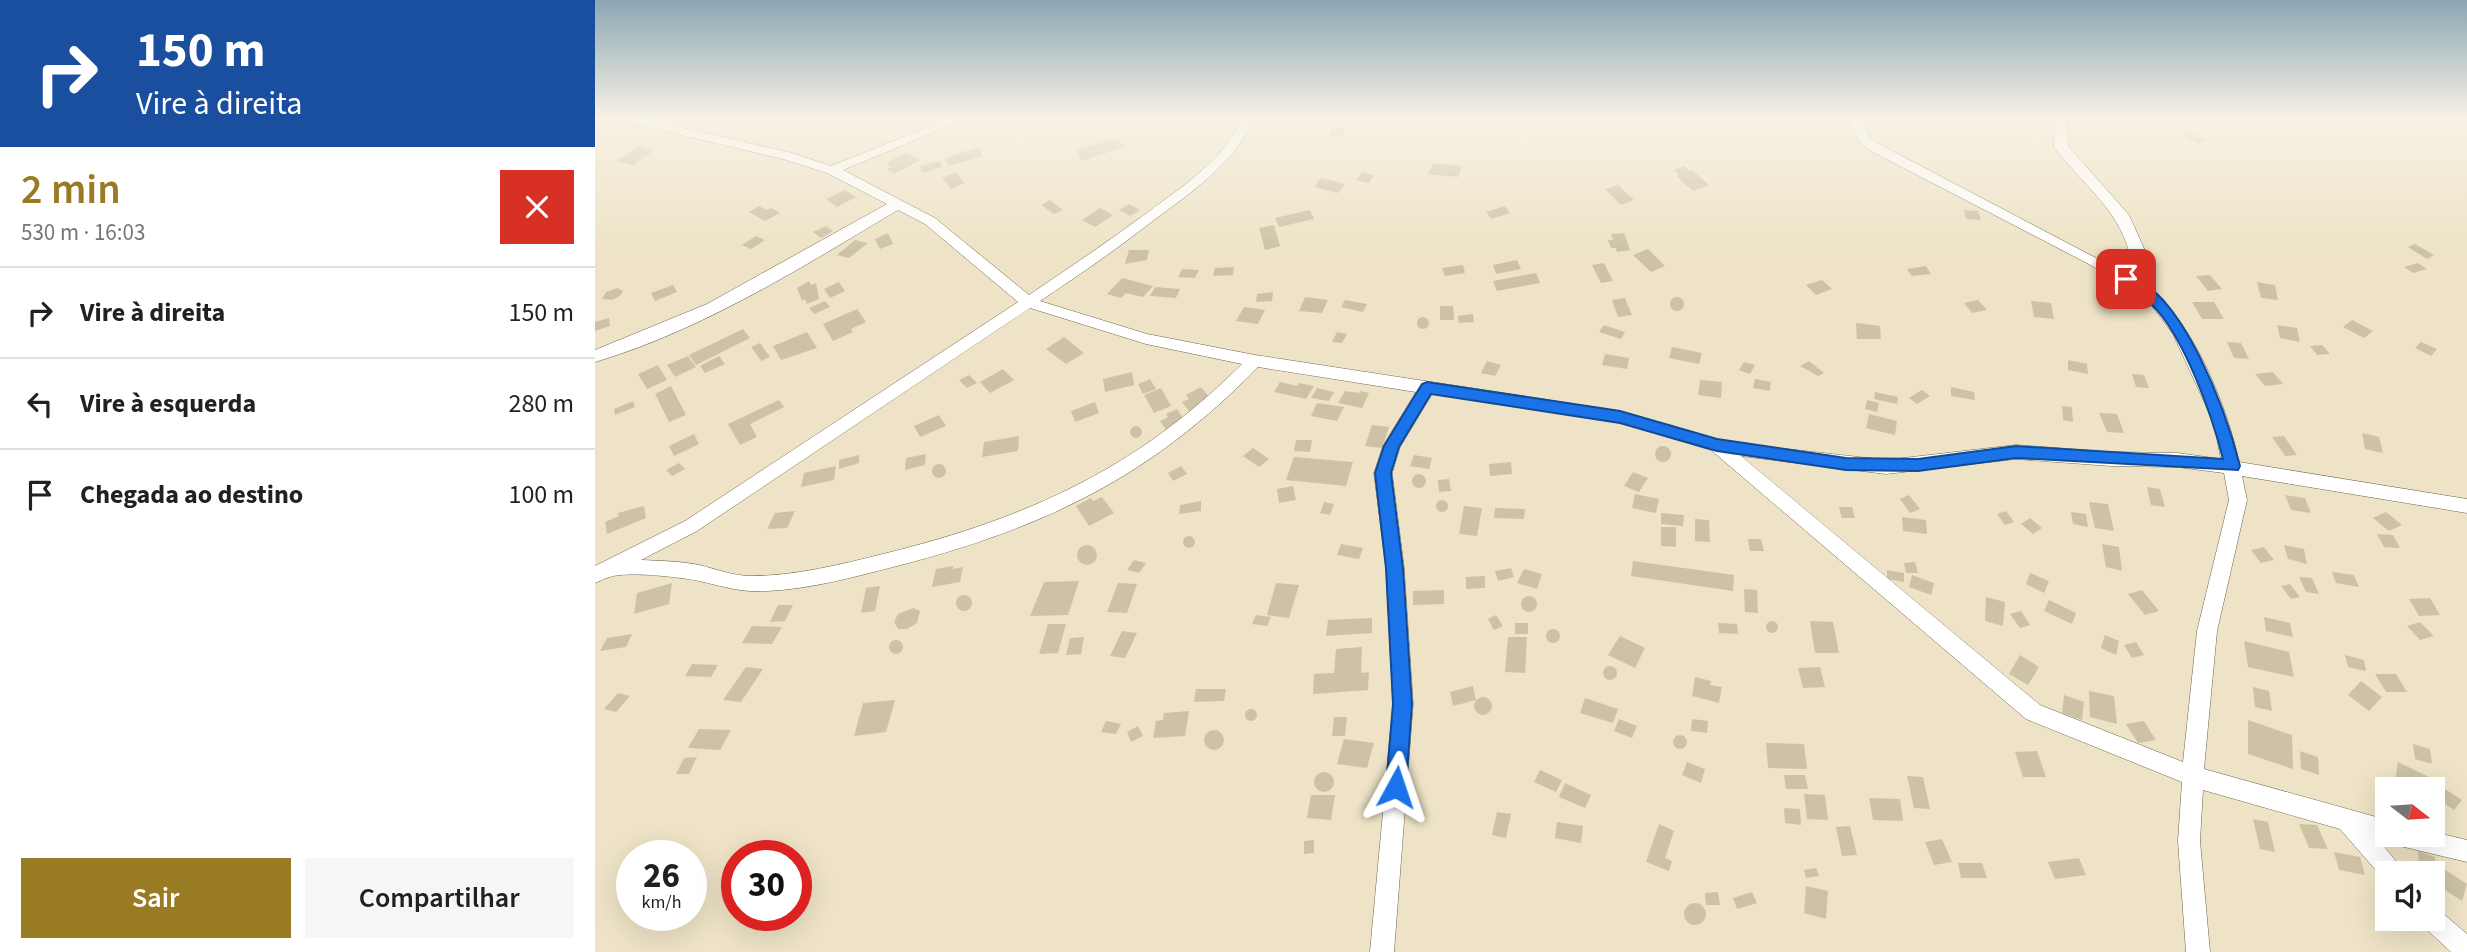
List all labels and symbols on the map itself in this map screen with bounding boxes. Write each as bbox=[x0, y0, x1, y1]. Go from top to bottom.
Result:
pin bbox=[2096, 249, 2156, 309]
position arrow bbox=[1359, 750, 1433, 824]
north arrow bbox=[2375, 777, 2445, 847]
speed limit sign: 30 bbox=[721, 840, 812, 931]

